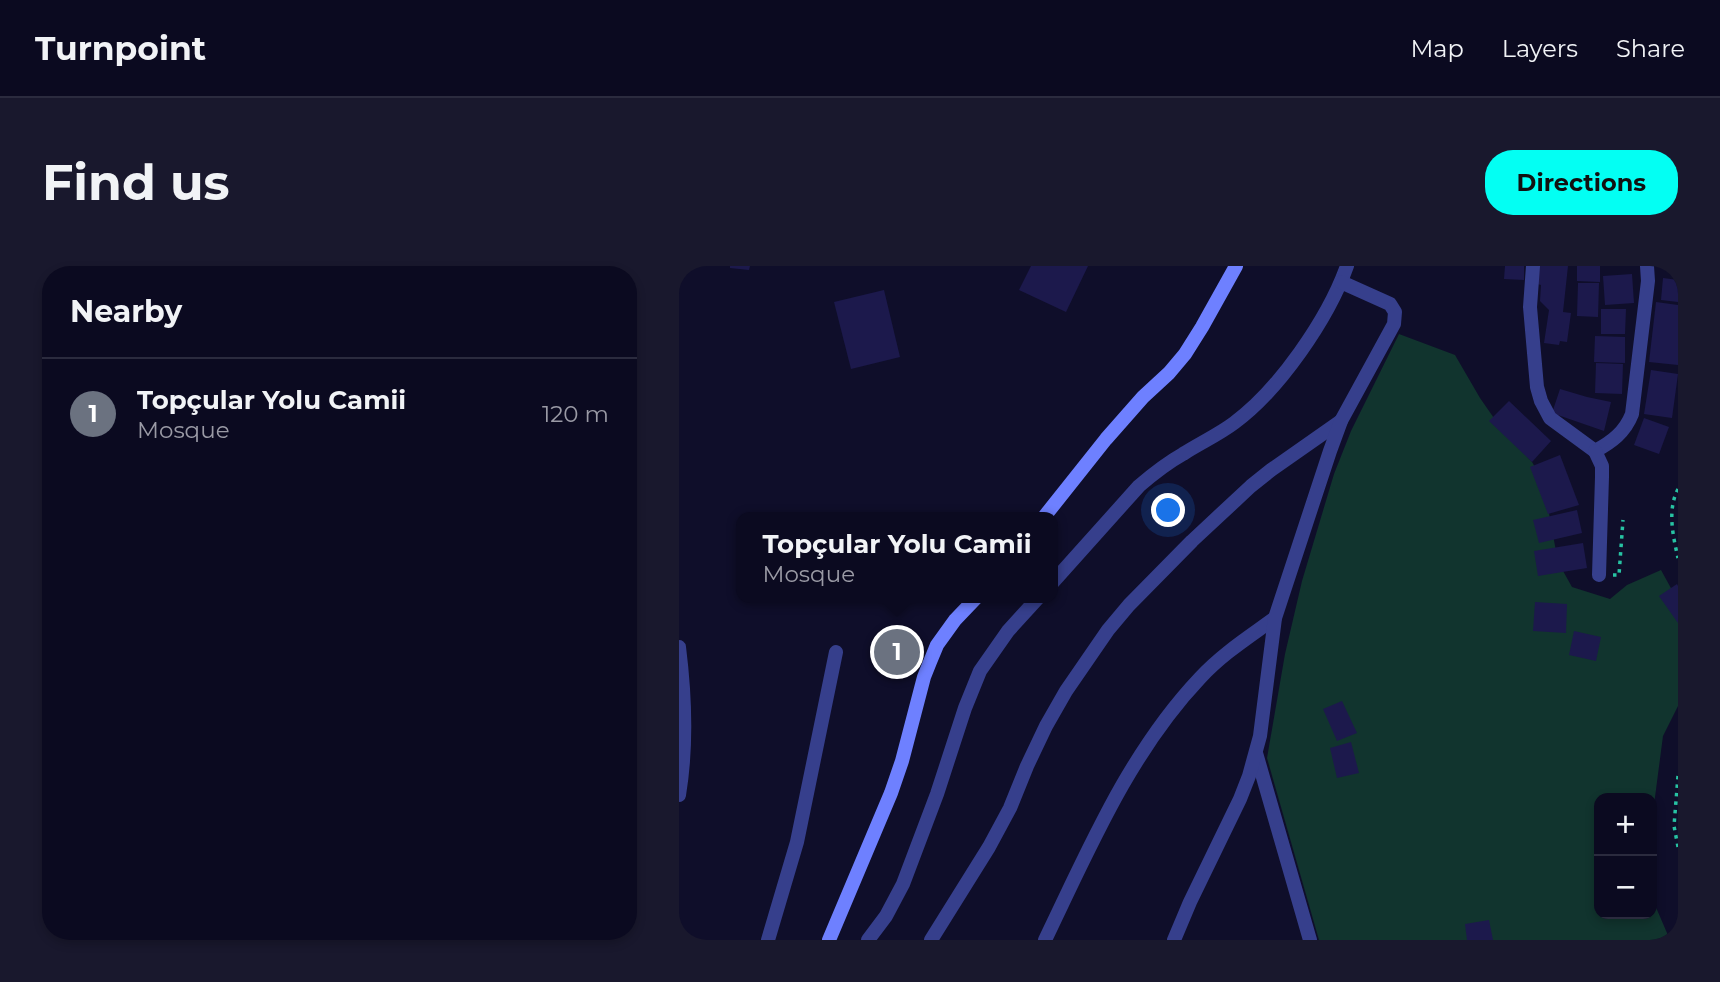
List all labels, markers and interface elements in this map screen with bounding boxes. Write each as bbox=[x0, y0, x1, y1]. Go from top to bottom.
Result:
text: Turnpoint bbox=[35, 28, 206, 68]
text: Map bbox=[1410, 34, 1464, 63]
text: Layers bbox=[1502, 34, 1578, 63]
text: Share bbox=[1616, 34, 1685, 63]
button: Directions bbox=[1485, 150, 1678, 215]
text: Find us bbox=[42, 153, 230, 212]
text: Nearby bbox=[70, 293, 182, 330]
text: Topçular Yolu Camii bbox=[137, 384, 406, 416]
text: 1 bbox=[88, 400, 98, 428]
text: 120 m bbox=[542, 400, 609, 428]
text: Mosque bbox=[137, 416, 230, 444]
your location bbox=[1151, 493, 1185, 527]
popup bbox=[736, 512, 1058, 603]
text: Topçular Yolu Camii bbox=[762, 528, 1032, 560]
text: Mosque bbox=[762, 560, 855, 588]
pin: 1 bbox=[874, 626, 920, 678]
map controls bbox=[1594, 793, 1657, 919]
button: + bbox=[1594, 793, 1657, 856]
button: − bbox=[1594, 856, 1657, 919]

